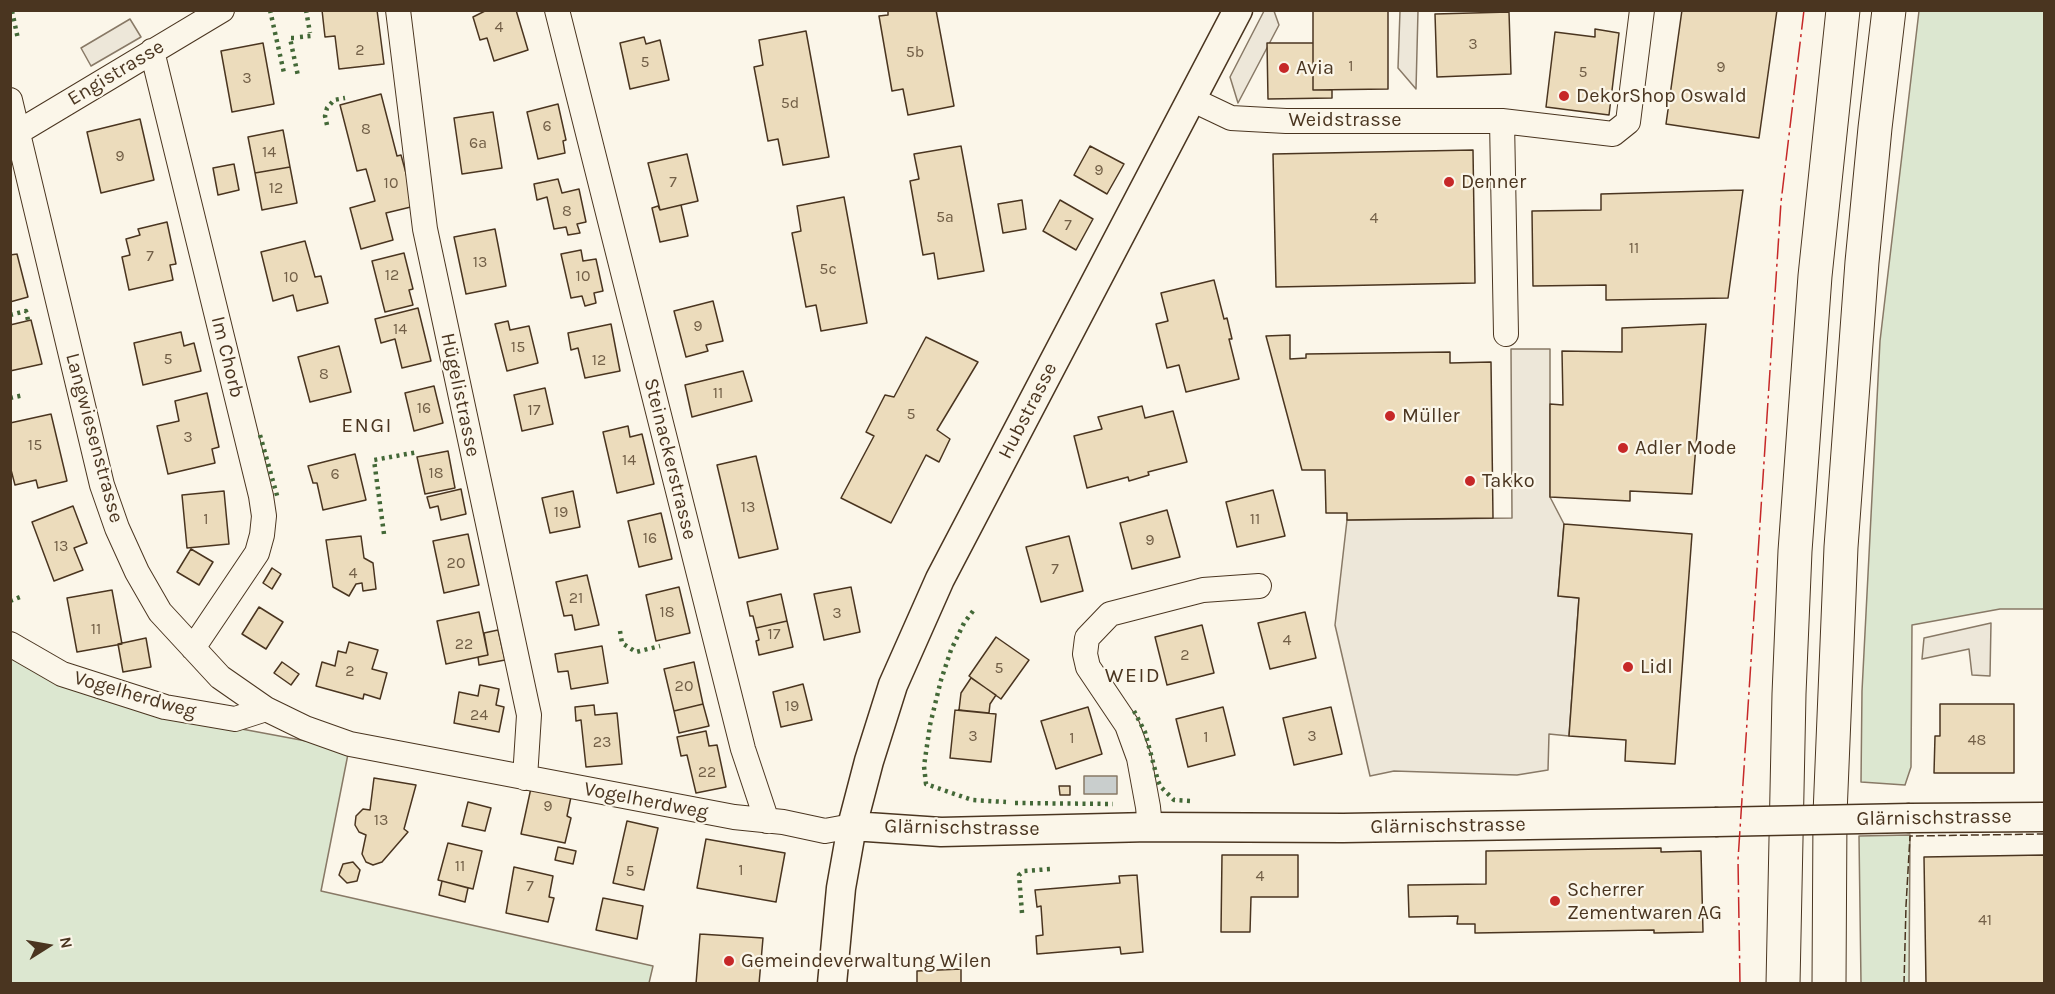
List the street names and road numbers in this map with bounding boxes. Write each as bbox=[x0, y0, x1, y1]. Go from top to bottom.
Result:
street label: Engistrasse bbox=[63, 35, 169, 111]
street label: Weidstrasse bbox=[1289, 108, 1401, 132]
street label: Im Chorb bbox=[205, 314, 249, 400]
street label: Hügelistrasse bbox=[435, 331, 485, 459]
street label: Langwiesenstrasse bbox=[60, 350, 128, 526]
street label: Hubstrasse bbox=[993, 359, 1063, 463]
street label: Steinackerstrasse bbox=[638, 376, 702, 542]
street label: Vogelherdweg bbox=[71, 666, 199, 724]
street label: Vogelherdweg bbox=[582, 777, 710, 825]
street label: Glärnischstrasse bbox=[1856, 805, 2012, 831]
street label: Glärnischstrasse bbox=[1370, 813, 1526, 839]
street label: Glärnischstrasse bbox=[884, 815, 1040, 841]

